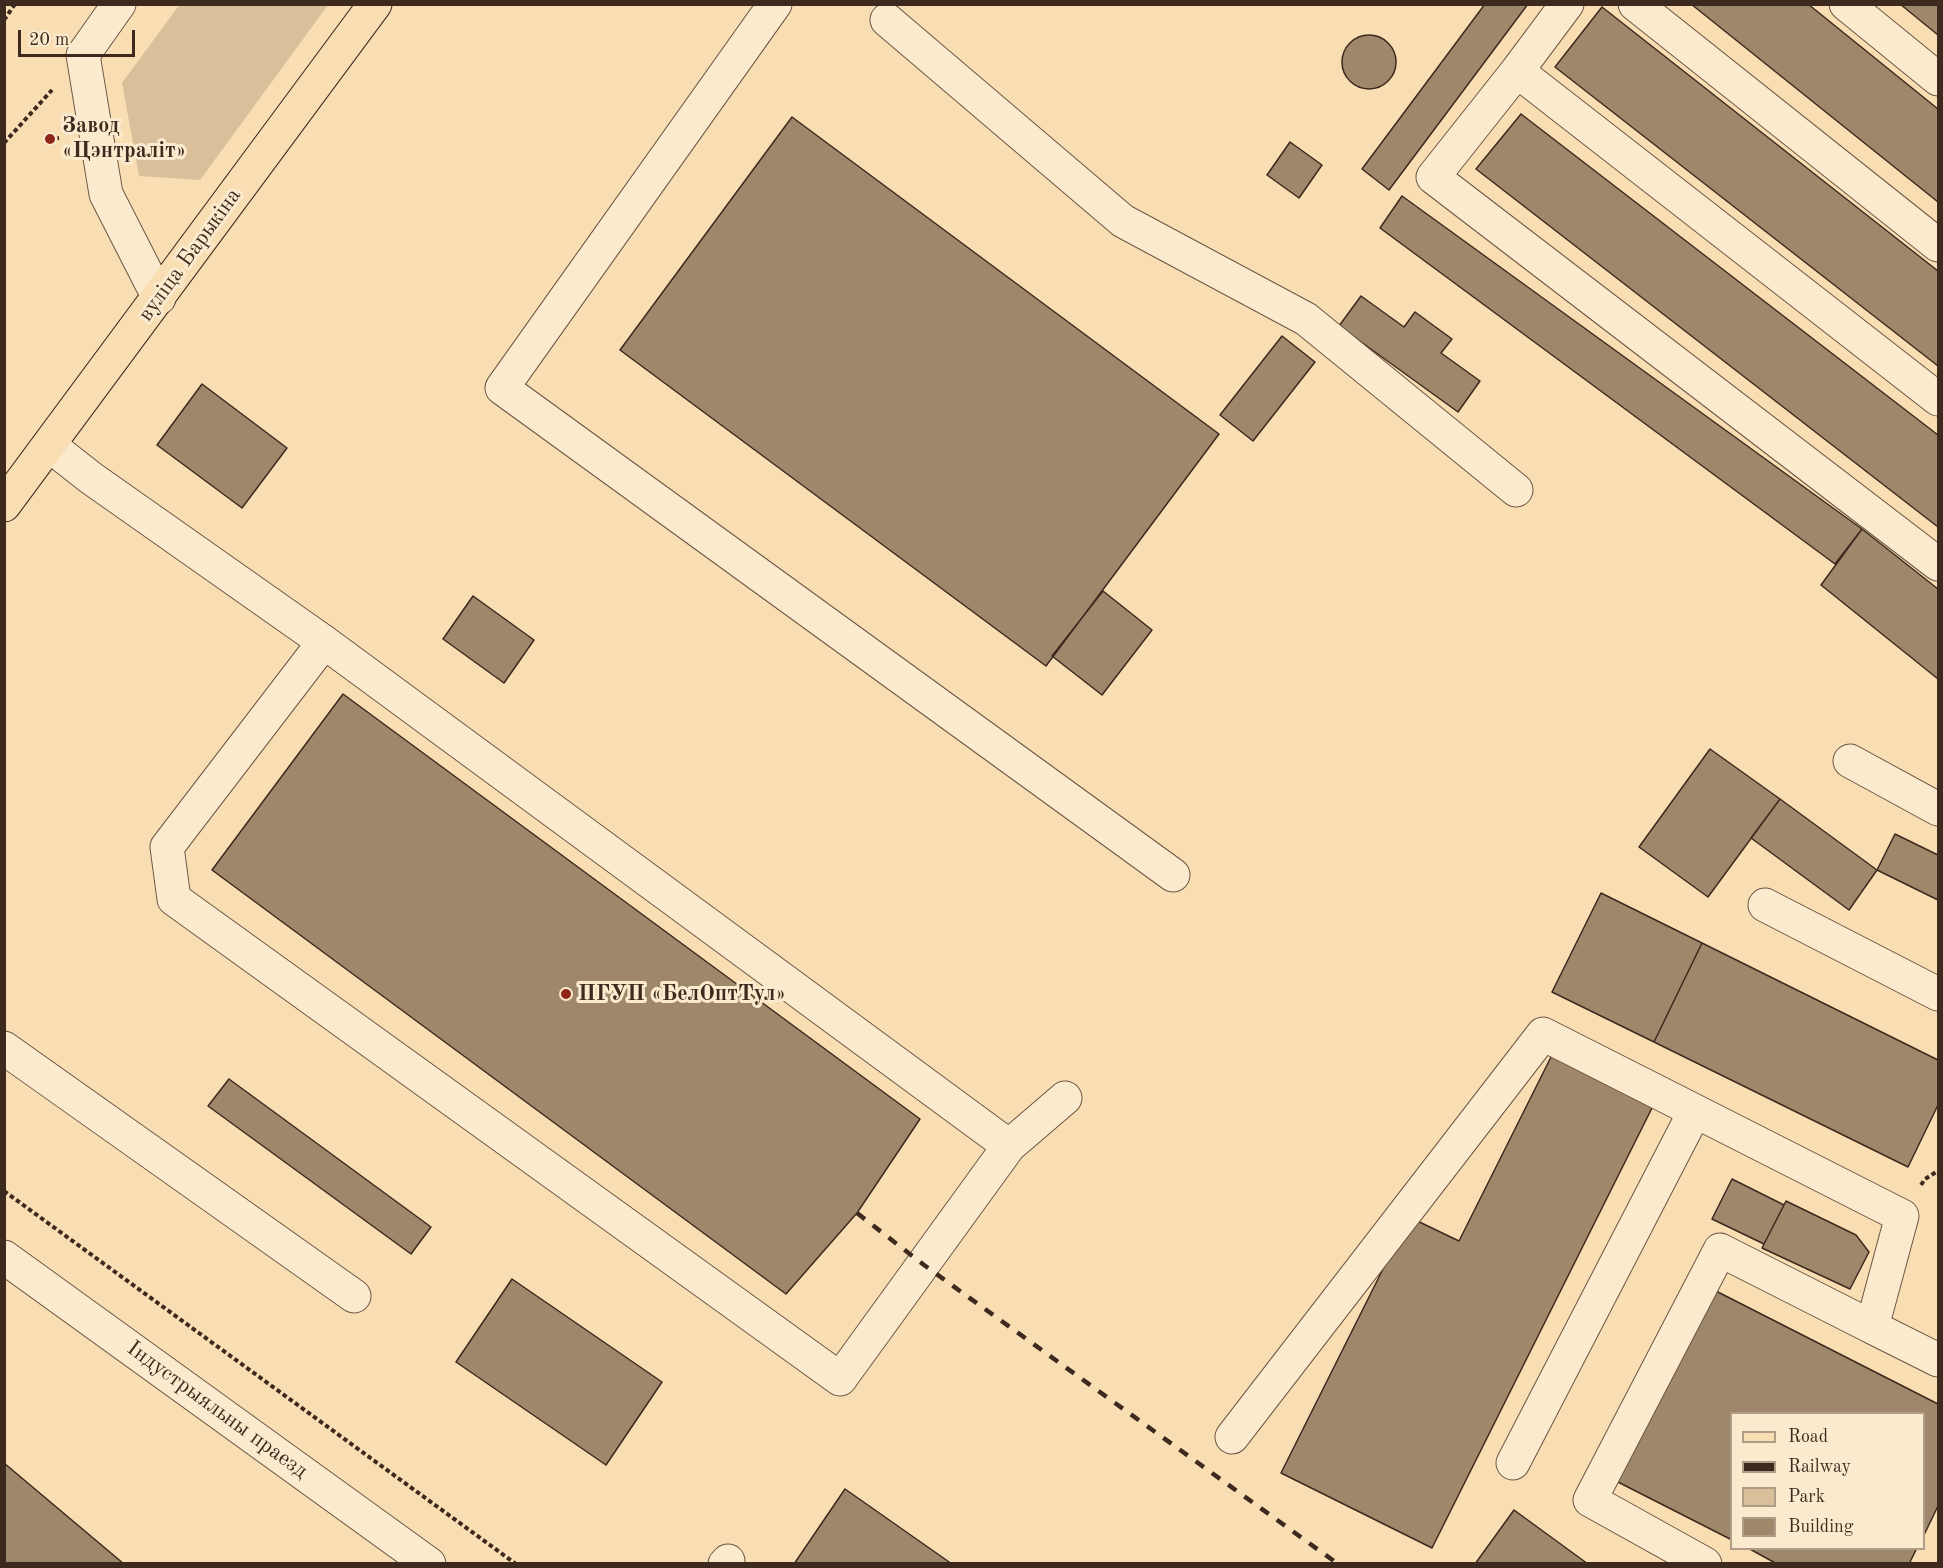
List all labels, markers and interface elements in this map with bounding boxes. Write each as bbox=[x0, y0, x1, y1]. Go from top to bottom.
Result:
scale bar bbox=[21, 18, 138, 56]
text: 20 m bbox=[29, 31, 69, 49]
place label: Завод «Цэнтраліт» bbox=[62, 113, 186, 164]
marker: Завод «Цэнтраліт» bbox=[43, 132, 57, 146]
street label: вуліца Барыкіна bbox=[133, 183, 247, 327]
place label: ПГУП «БелОптТул» bbox=[578, 981, 786, 1007]
marker: ПГУП «БелОптТул» bbox=[559, 987, 573, 1001]
street label: Індустрыяльны праезд bbox=[121, 1336, 313, 1484]
legend bbox=[1730, 1412, 1925, 1550]
text: Road bbox=[1788, 1428, 1828, 1446]
text: Railway bbox=[1788, 1458, 1851, 1476]
text: Park bbox=[1788, 1488, 1825, 1506]
text: Building bbox=[1788, 1518, 1853, 1536]

